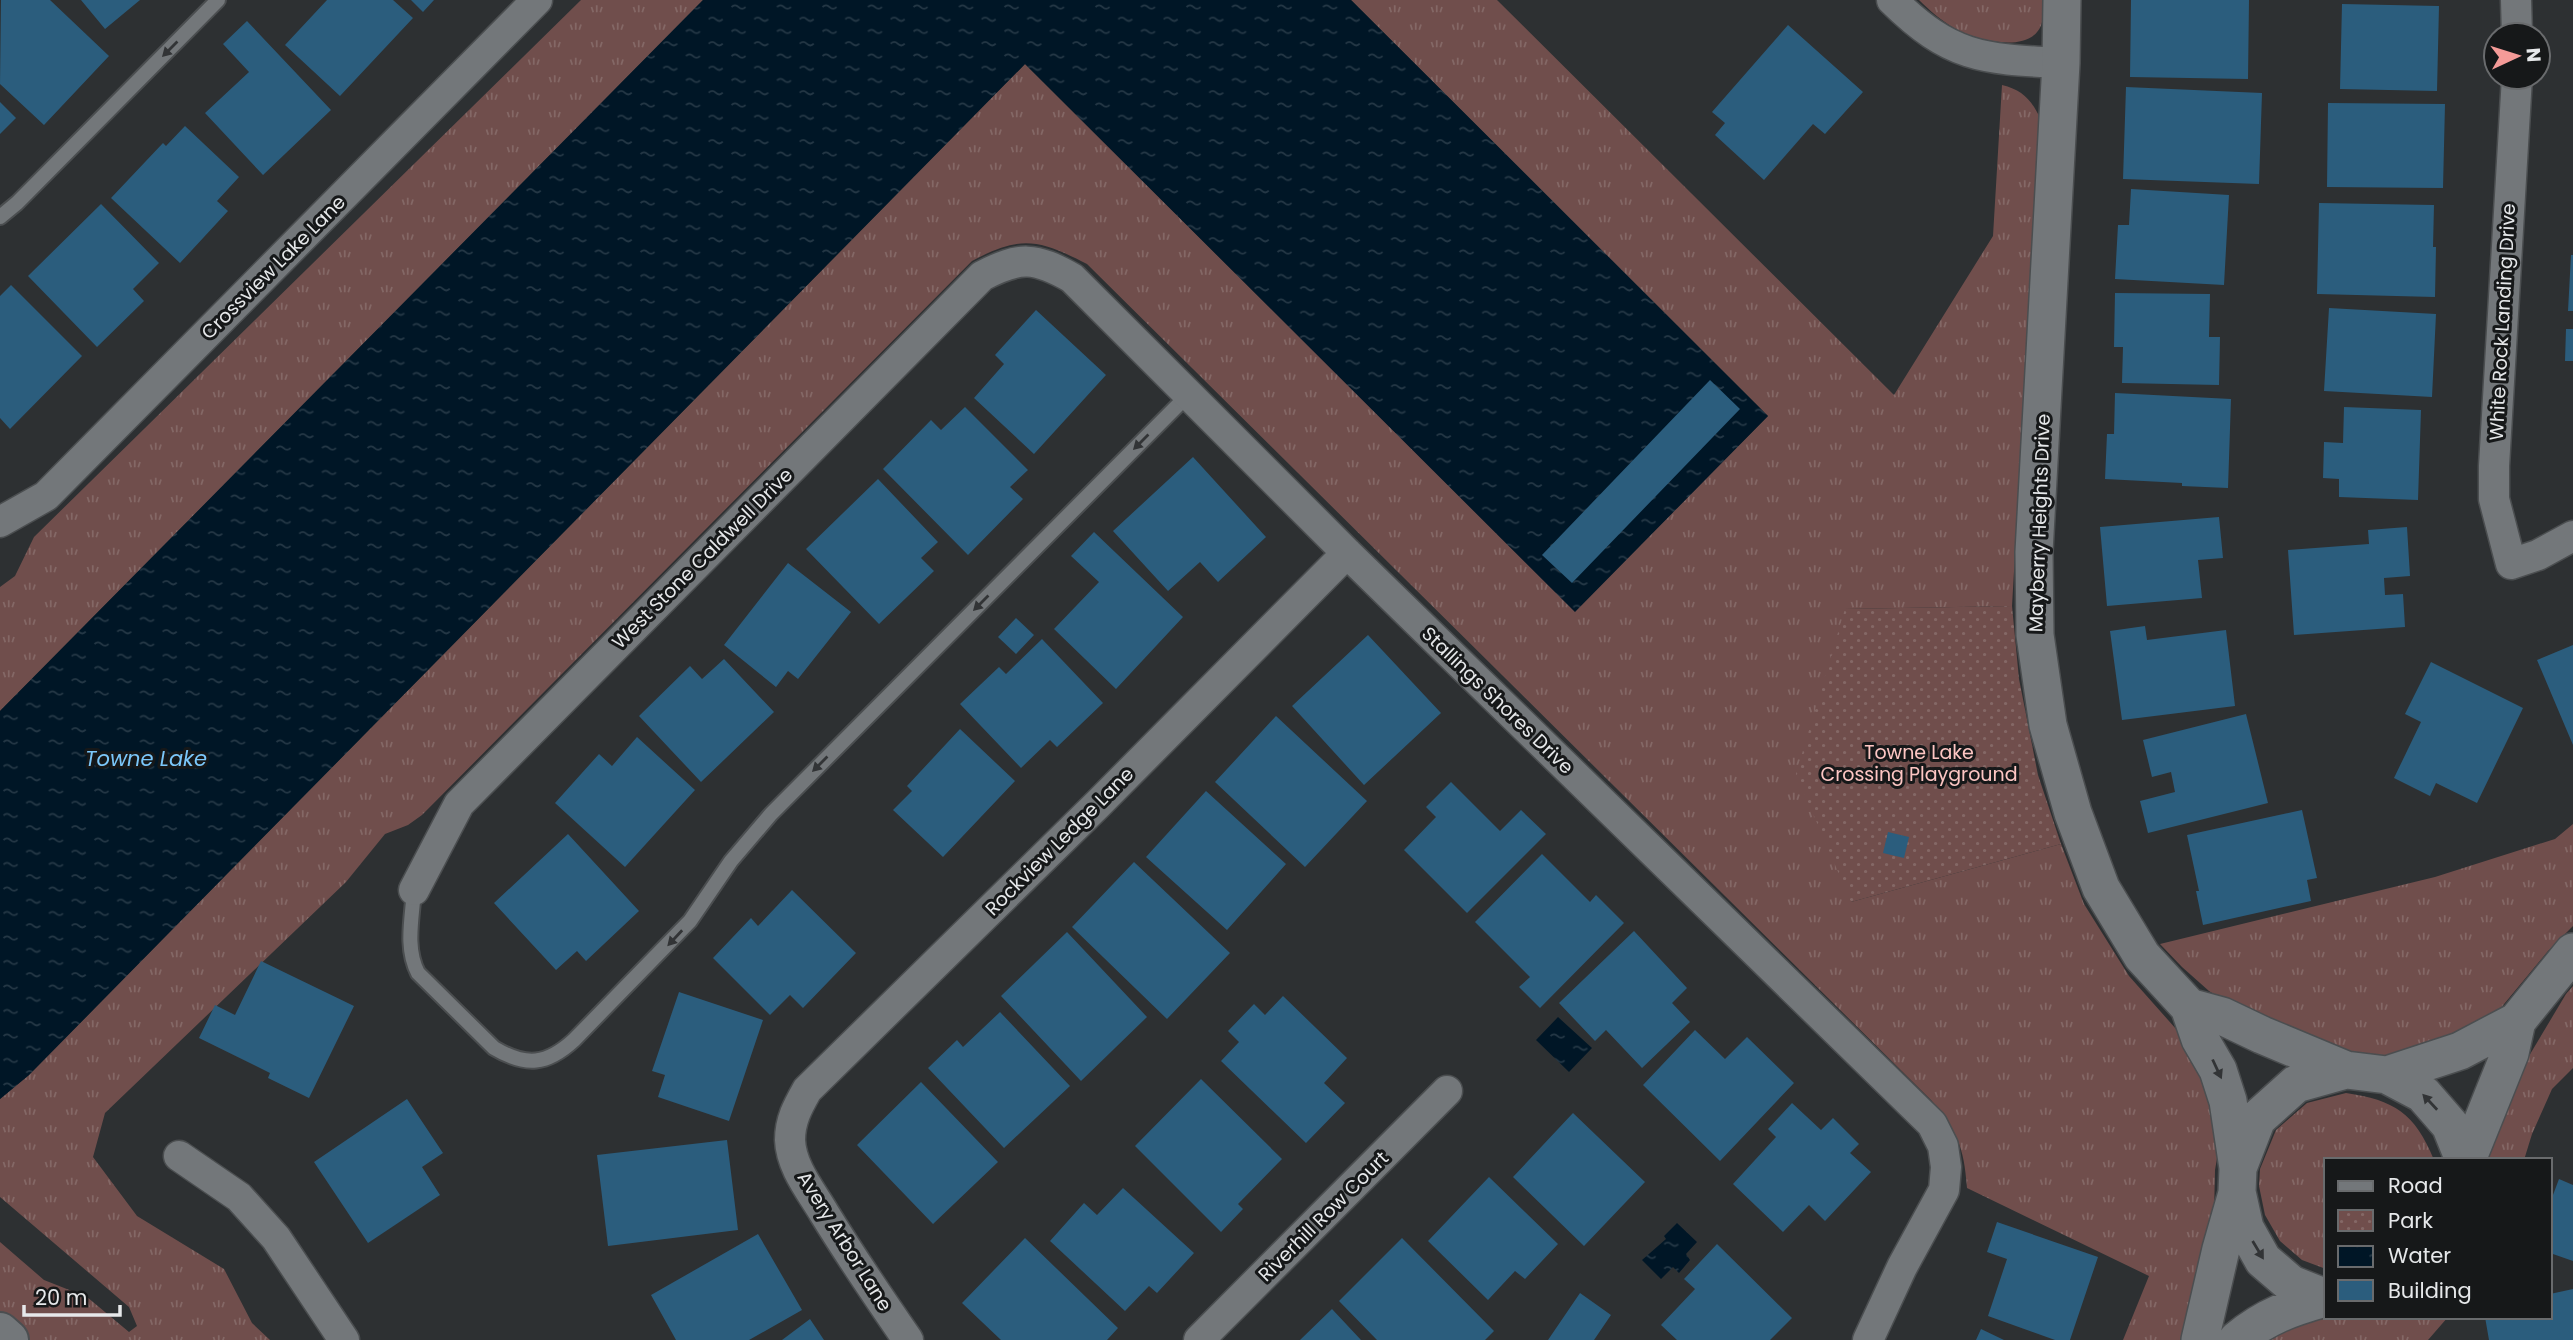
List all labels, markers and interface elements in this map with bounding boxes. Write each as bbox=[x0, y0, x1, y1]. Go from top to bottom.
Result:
north arrow bbox=[2482, 21, 2552, 91]
one-way arrow bbox=[161, 40, 178, 57]
text: N bbox=[2519, 47, 2547, 63]
street label: Crossview Lake Lane bbox=[195, 189, 352, 346]
street label: White Rock Landing Drive bbox=[2483, 203, 2522, 441]
street label: Mayberry Heights Drive bbox=[2022, 413, 2057, 633]
one-way arrow bbox=[1133, 433, 1150, 450]
street label: West Stone Caldwell Drive bbox=[606, 462, 799, 655]
one-way arrow bbox=[972, 594, 989, 611]
street label: Stallings Shores Drive bbox=[1416, 621, 1580, 780]
park label: Towne Lake Crossing Playground bbox=[1821, 739, 2017, 788]
water label: Towne Lake bbox=[85, 744, 207, 773]
one-way arrow bbox=[813, 755, 829, 772]
street label: Rockview Ledge Lane bbox=[979, 761, 1140, 922]
one-way arrow bbox=[667, 929, 683, 947]
one-way arrow bbox=[2211, 1059, 2222, 1080]
one-way arrow bbox=[2422, 1094, 2438, 1111]
street label: Riverhill Row Court bbox=[1252, 1145, 1395, 1288]
legend bbox=[2324, 1158, 2552, 1319]
street label: Avery Arbor Lane bbox=[791, 1166, 898, 1316]
text: Road bbox=[2388, 1171, 2443, 1200]
text: Park bbox=[2388, 1206, 2433, 1235]
one-way arrow bbox=[2251, 1240, 2264, 1259]
text: Water bbox=[2388, 1241, 2451, 1270]
scale bar bbox=[24, 1274, 121, 1318]
text: Building bbox=[2388, 1276, 2472, 1305]
text: 20 m bbox=[35, 1283, 88, 1312]

